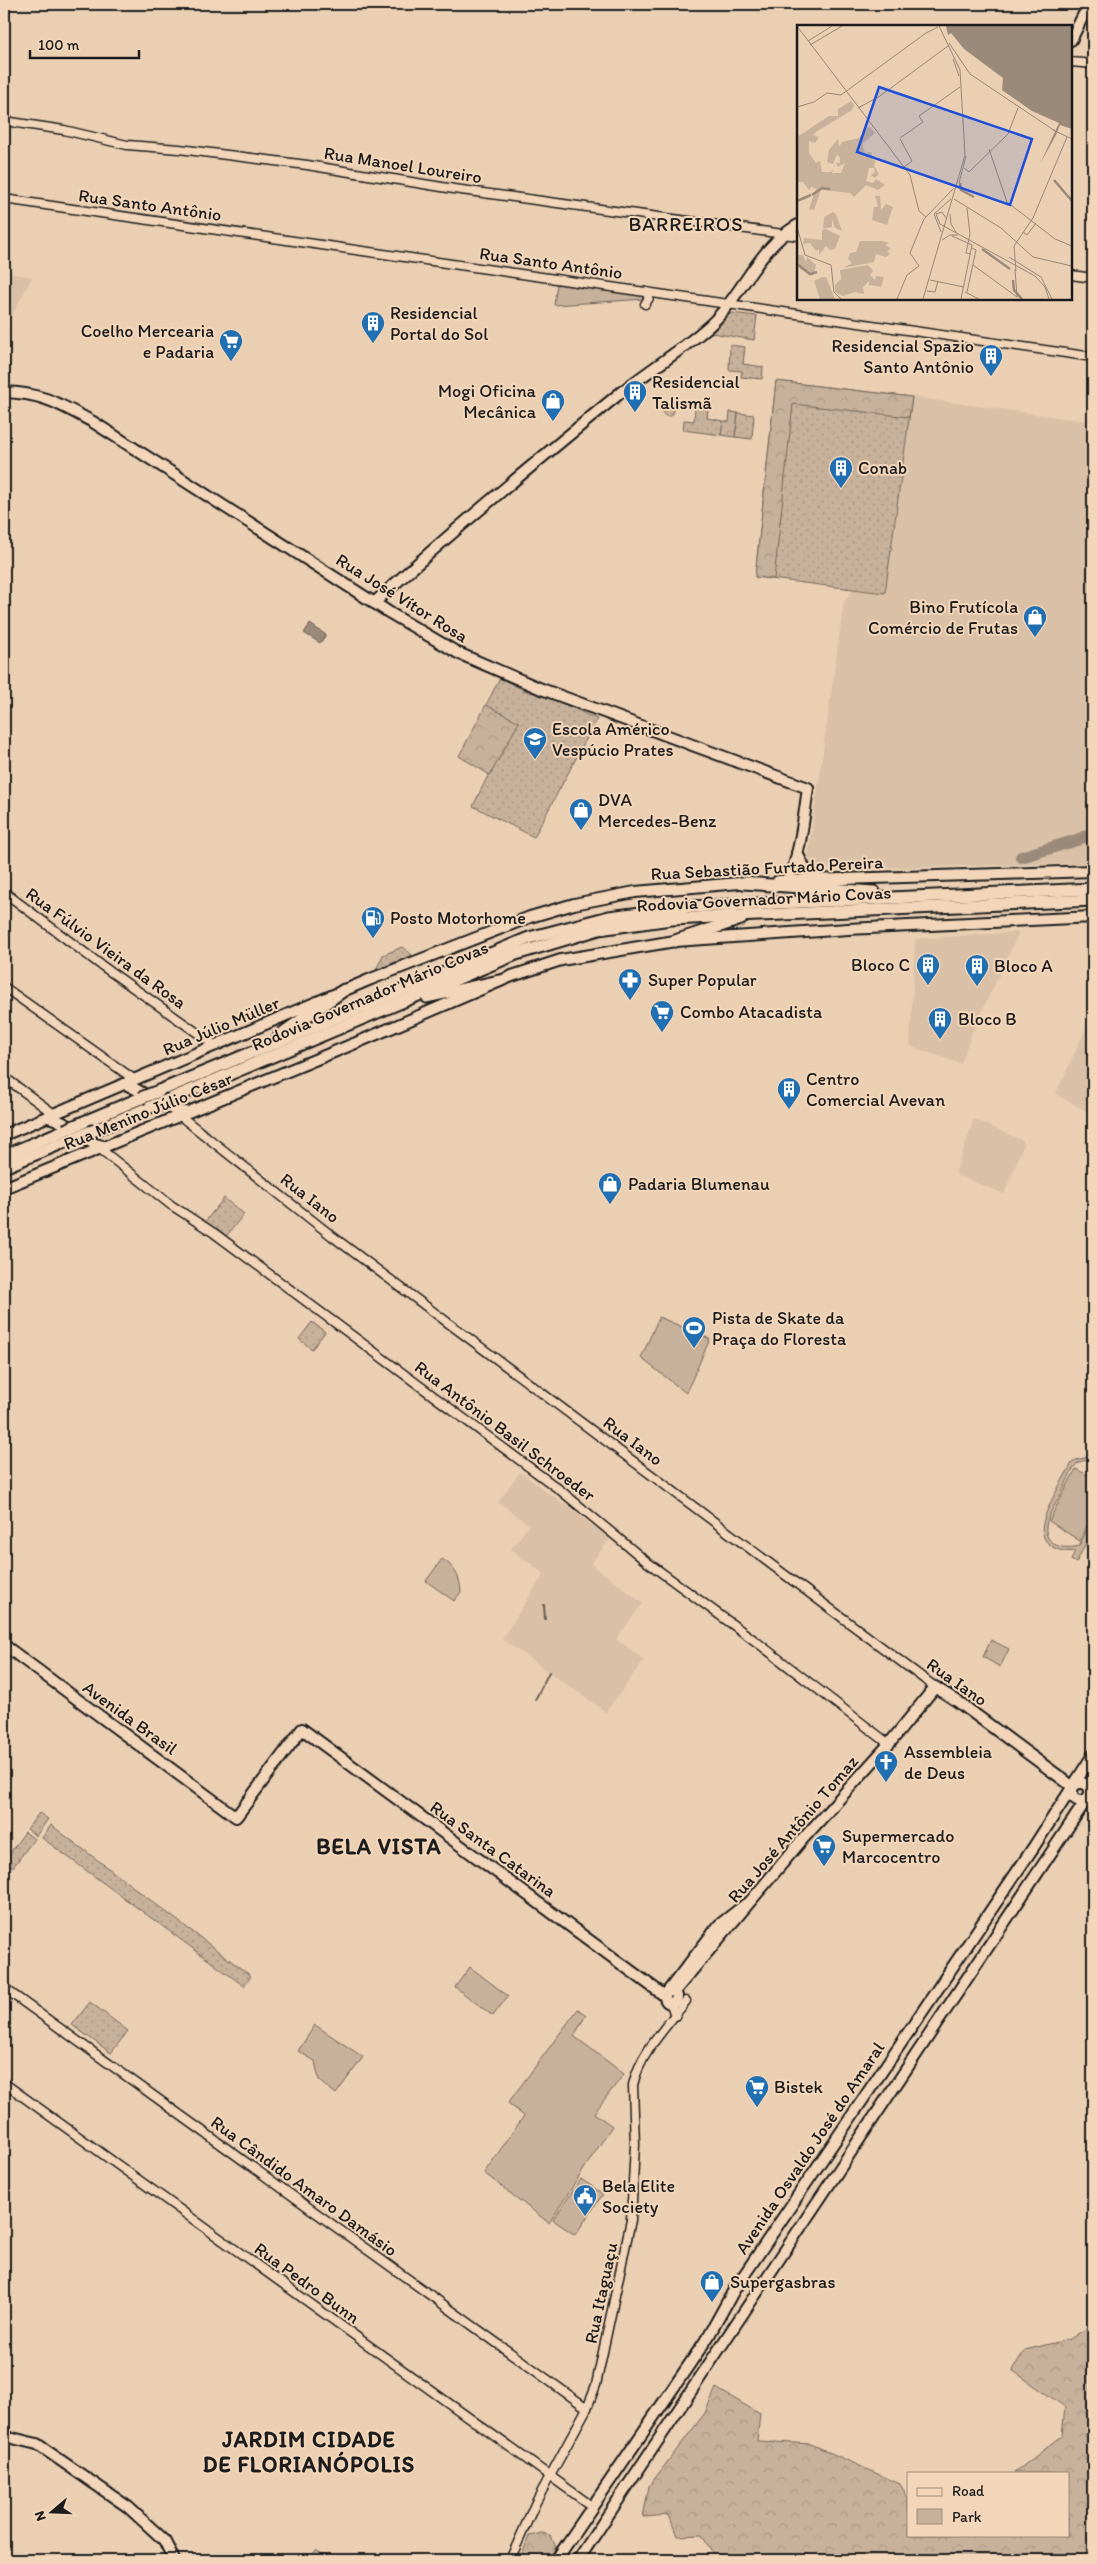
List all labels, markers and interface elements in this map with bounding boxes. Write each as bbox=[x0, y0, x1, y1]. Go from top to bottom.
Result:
inset map bbox=[797, 25, 1072, 300]
scale bar bbox=[30, 28, 139, 60]
text: 100 m bbox=[38, 36, 80, 54]
street label: Rua Manoel Loureiro bbox=[323, 142, 483, 188]
street label: Rua Santo Antônio bbox=[77, 184, 223, 226]
district label: BARREIROS bbox=[628, 212, 744, 236]
street label: Rua Santo Antônio bbox=[478, 242, 624, 284]
place label: Residencial Portal do Sol bbox=[390, 302, 488, 345]
building icon: Residencial Portal do Sol bbox=[360, 310, 386, 344]
place label: Coelho Mercearia e Padaria bbox=[81, 320, 214, 363]
supermarket icon: Coelho Mercearia e Padaria bbox=[218, 328, 244, 362]
place label: Residencial Spazio Santo Antônio bbox=[831, 335, 974, 378]
building icon: Residencial Spazio Santo Antônio bbox=[978, 343, 1004, 377]
place label: Residencial Talismã bbox=[652, 371, 739, 414]
building icon: Residencial Talismã bbox=[622, 379, 648, 413]
place label: Mogi Oficina Mecânica bbox=[438, 380, 537, 423]
shop icon: Mogi Oficina Mecânica bbox=[540, 388, 566, 422]
building icon: Conab bbox=[828, 455, 854, 489]
place label: Conab bbox=[858, 457, 907, 479]
street label: Rua José Vítor Rosa bbox=[332, 549, 473, 648]
place label: Bino Frutícola Comércio de Frutas bbox=[868, 596, 1018, 639]
shop icon: Bino Frutícola Comércio de Frutas bbox=[1022, 604, 1048, 638]
place label: Escola Américo Vespúcio Prates bbox=[552, 718, 674, 761]
school or university icon: Escola Américo Vespúcio Prates bbox=[522, 726, 548, 760]
place label: DVA Mercedes-Benz bbox=[598, 789, 717, 832]
shop icon: DVA Mercedes-Benz bbox=[568, 797, 594, 831]
street label: Rua Sebastião Furtado Pereira bbox=[650, 851, 884, 885]
street label: Rodovia Governador Mário Covas bbox=[636, 881, 892, 917]
street label: Rua Fúlvio Vieira da Rosa bbox=[22, 882, 191, 1014]
fuel station icon: Posto Motorhome bbox=[360, 905, 386, 939]
place label: Posto Motorhome bbox=[390, 907, 526, 929]
street label: Rodovia Governador Mário Covas bbox=[248, 936, 492, 1056]
building icon: Bloco C bbox=[915, 952, 941, 986]
building icon: Bloco A bbox=[964, 953, 990, 987]
place label: Bloco C bbox=[851, 954, 910, 976]
place label: Bloco A bbox=[994, 955, 1053, 977]
pharmacy icon: Super Popular bbox=[617, 967, 643, 1001]
place label: Super Popular bbox=[648, 969, 757, 991]
street label: Rua Júlio Müller bbox=[159, 991, 284, 1061]
supermarket icon: Combo Atacadista bbox=[649, 999, 675, 1033]
place label: Combo Atacadista bbox=[680, 1001, 823, 1023]
building icon: Bloco B bbox=[927, 1006, 953, 1040]
place label: Bloco B bbox=[958, 1008, 1017, 1030]
street label: Rua Menino Júlio César bbox=[60, 1067, 236, 1155]
place label: Centro Comercial Avevan bbox=[806, 1068, 945, 1111]
building icon: Centro Comercial Avevan bbox=[776, 1076, 802, 1110]
street label: Rua Iano bbox=[276, 1168, 344, 1228]
shop icon: Padaria Blumenau bbox=[597, 1171, 623, 1205]
place label: Padaria Blumenau bbox=[628, 1173, 770, 1195]
place label: Pista de Skate da Praça do Floresta bbox=[712, 1307, 847, 1350]
sports icon: Pista de Skate da Praça do Floresta bbox=[681, 1315, 707, 1349]
street label: Rua Antônio Basil Schroeder bbox=[410, 1356, 600, 1507]
street label: Rua Iano bbox=[599, 1411, 667, 1471]
street label: Rua Iano bbox=[922, 1653, 992, 1711]
street label: Avenida Brasil bbox=[78, 1676, 182, 1760]
place label: Assembleia de Deus bbox=[904, 1741, 993, 1784]
church icon: Assembleia de Deus bbox=[873, 1749, 899, 1783]
street label: Rua José Antônio Tomaz bbox=[723, 1750, 864, 1907]
street label: Rua Santa Catarina bbox=[426, 1796, 560, 1902]
place label: Supermercado Marcocentro bbox=[842, 1825, 954, 1868]
district label: BELA VISTA bbox=[316, 1833, 442, 1860]
supermarket icon: Supermercado Marcocentro bbox=[811, 1833, 837, 1867]
street label: Avenida Osvaldo José do Amaral bbox=[731, 2038, 889, 2258]
supermarket icon: Bistek bbox=[744, 2074, 770, 2108]
place label: Bistek bbox=[774, 2076, 824, 2098]
street label: Rua Cândido Amaro Damásio bbox=[206, 2111, 402, 2261]
place label: Bela Elite Society bbox=[602, 2175, 675, 2218]
public building icon: Bela Elite Society bbox=[572, 2183, 598, 2217]
street label: Rua Pedro Bunn bbox=[250, 2237, 364, 2329]
street label: Rua Itaguaçu bbox=[580, 2240, 622, 2346]
shop icon: Supergasbras bbox=[699, 2269, 725, 2303]
place label: Supergasbras bbox=[730, 2271, 835, 2293]
district label: JARDIM CIDADE DE FLORIANÓPOLIS bbox=[203, 2426, 415, 2478]
legend bbox=[907, 2472, 1070, 2536]
text: Road bbox=[952, 2482, 985, 2500]
north arrow bbox=[28, 2486, 78, 2536]
text: Park bbox=[952, 2508, 982, 2526]
text: N bbox=[31, 2509, 50, 2523]

